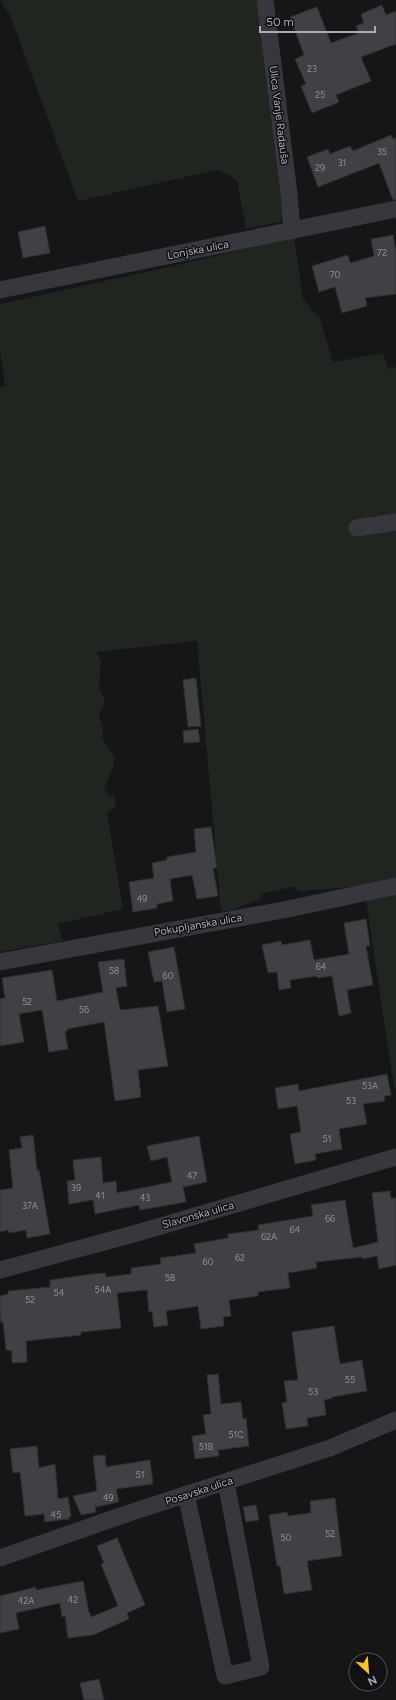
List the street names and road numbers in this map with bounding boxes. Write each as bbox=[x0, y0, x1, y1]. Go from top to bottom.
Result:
street label: Ulica Vanje Radauša bbox=[267, 65, 291, 165]
street label: Lonjska ulica bbox=[166, 238, 230, 262]
street label: Pokupljanska ulica bbox=[153, 911, 243, 939]
street label: Slavonska ulica bbox=[161, 1199, 235, 1231]
street label: Posavska ulica bbox=[164, 1474, 234, 1508]

